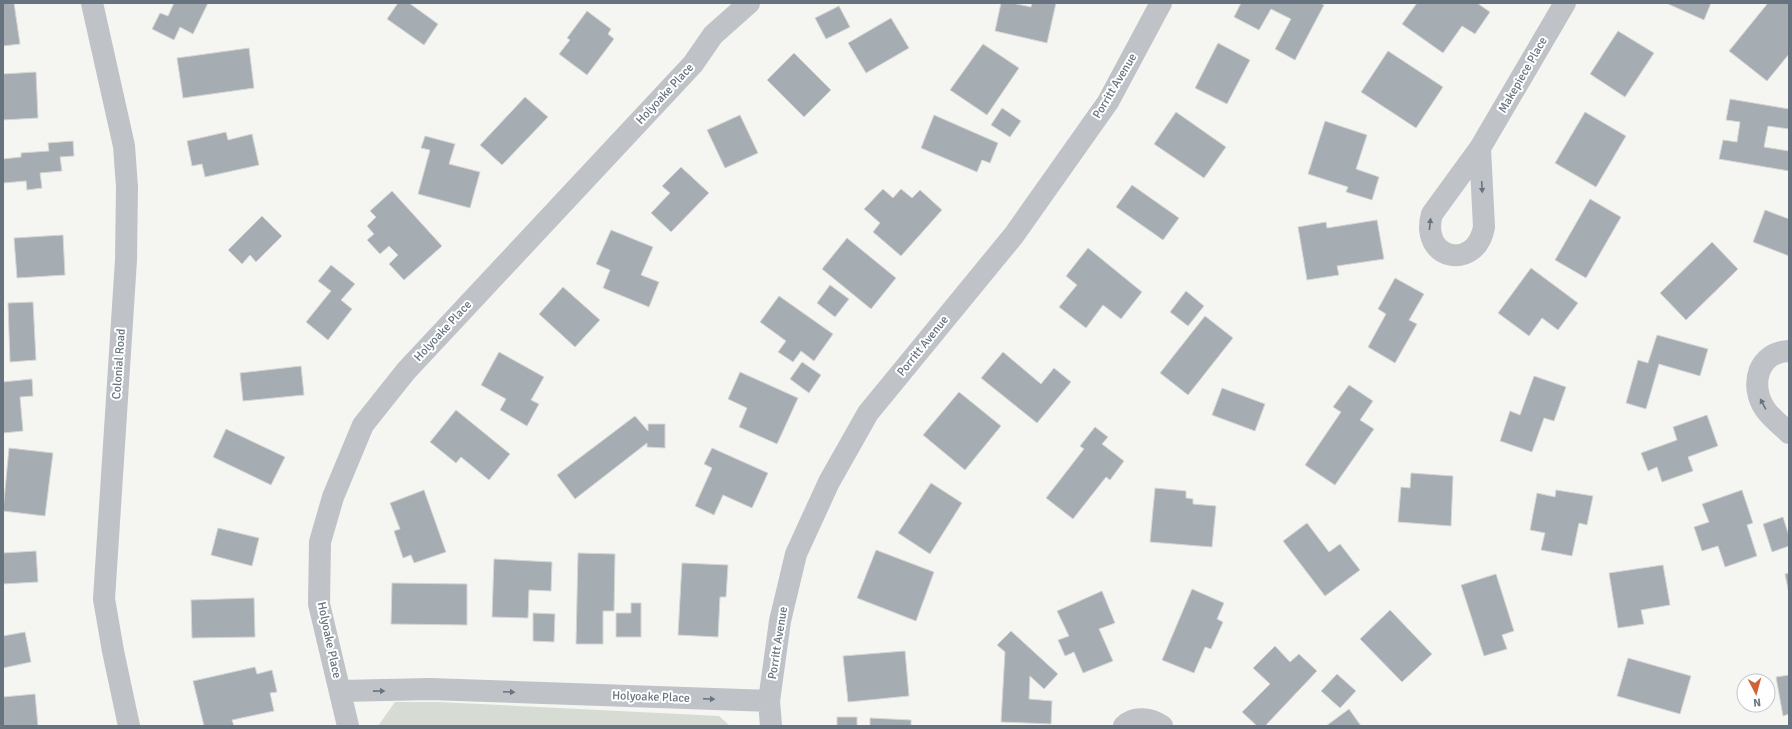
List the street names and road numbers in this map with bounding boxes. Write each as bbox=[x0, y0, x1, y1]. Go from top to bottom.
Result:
street label: Makepiece Place bbox=[1495, 34, 1551, 116]
street label: Porritt Avenue bbox=[1090, 51, 1140, 121]
street label: Holyoake Place bbox=[633, 60, 697, 128]
street label: Holyoake Place bbox=[411, 297, 475, 365]
street label: Porritt Avenue bbox=[894, 313, 952, 379]
street label: Colonial Road bbox=[109, 328, 129, 400]
street label: Holyoake Place bbox=[314, 600, 344, 680]
street label: Porritt Avenue bbox=[765, 606, 791, 680]
street label: Holyoake Place bbox=[612, 688, 690, 706]

